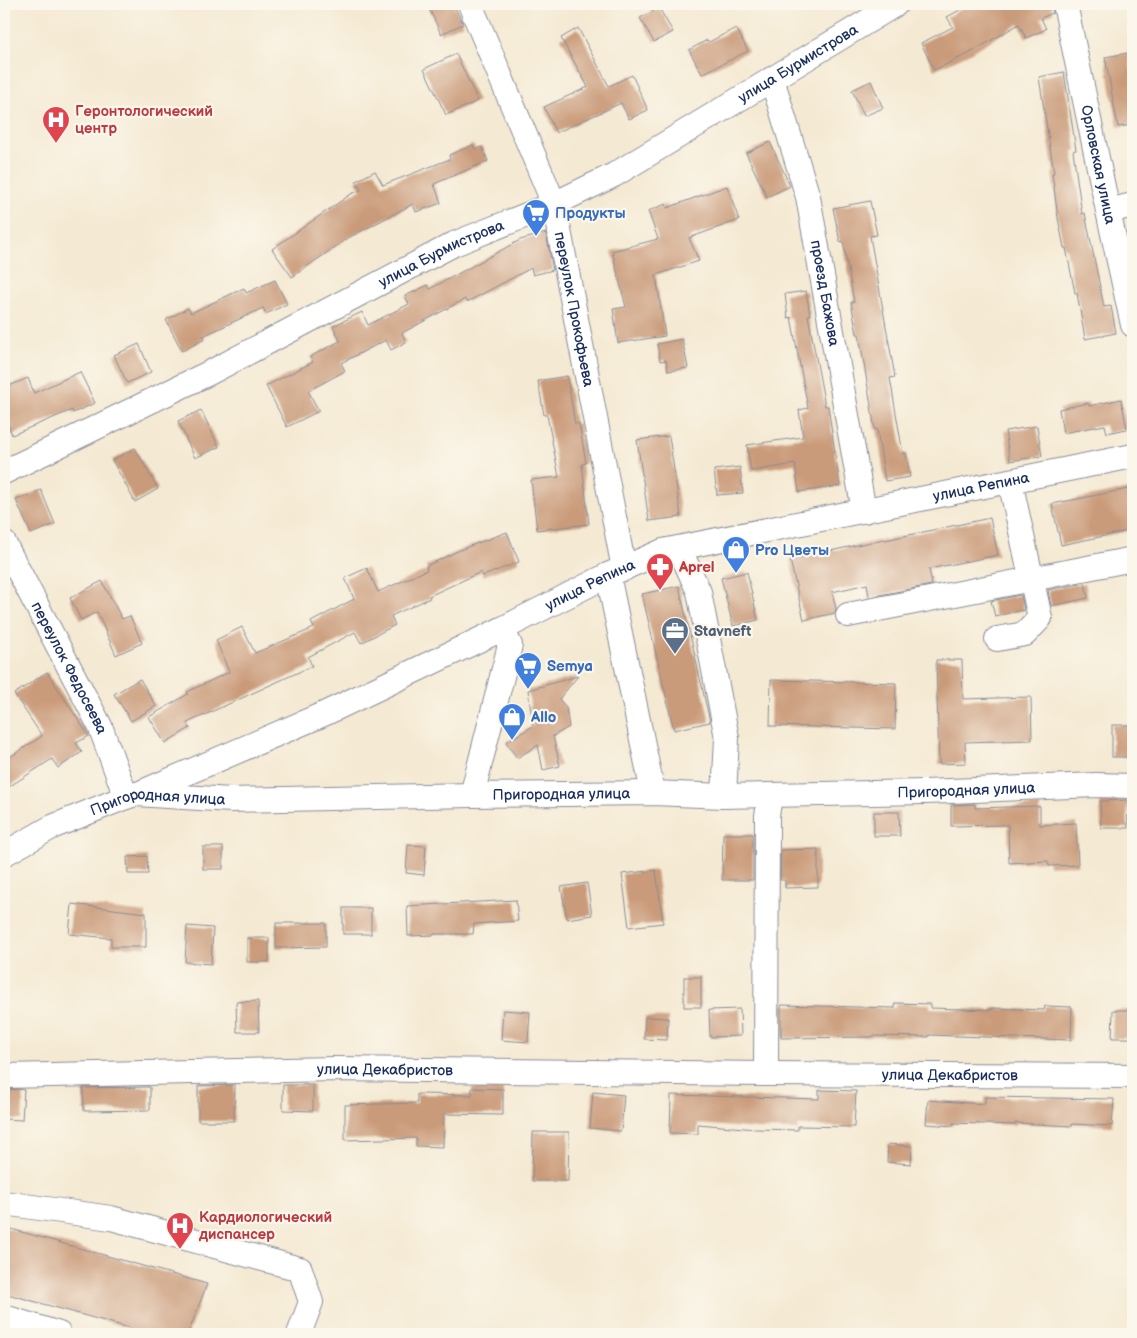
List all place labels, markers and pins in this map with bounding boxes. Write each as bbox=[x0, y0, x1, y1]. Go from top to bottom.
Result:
place label: Геронтологический центр bbox=[75, 102, 213, 138]
hospital icon: Геронтологический центр bbox=[41, 105, 71, 144]
supermarket icon: Продукты bbox=[521, 198, 551, 237]
place label: Продукты bbox=[555, 204, 626, 223]
shop icon: Pro Цветы bbox=[721, 535, 751, 574]
place label: Pro Цветы bbox=[755, 541, 829, 560]
pharmacy icon: Aprel bbox=[645, 552, 675, 591]
place label: Aprel bbox=[678, 558, 715, 577]
office icon: Stavneft bbox=[660, 616, 690, 655]
place label: Stavneft bbox=[694, 622, 751, 641]
supermarket icon: Semya bbox=[513, 651, 543, 690]
place label: Semya bbox=[547, 657, 593, 676]
shop icon: Allo bbox=[497, 702, 527, 741]
place label: Allo bbox=[530, 708, 557, 727]
place label: Кардиологический диспансер bbox=[198, 1208, 332, 1244]
hospital icon: Кардиологический диспансер bbox=[165, 1211, 195, 1250]

